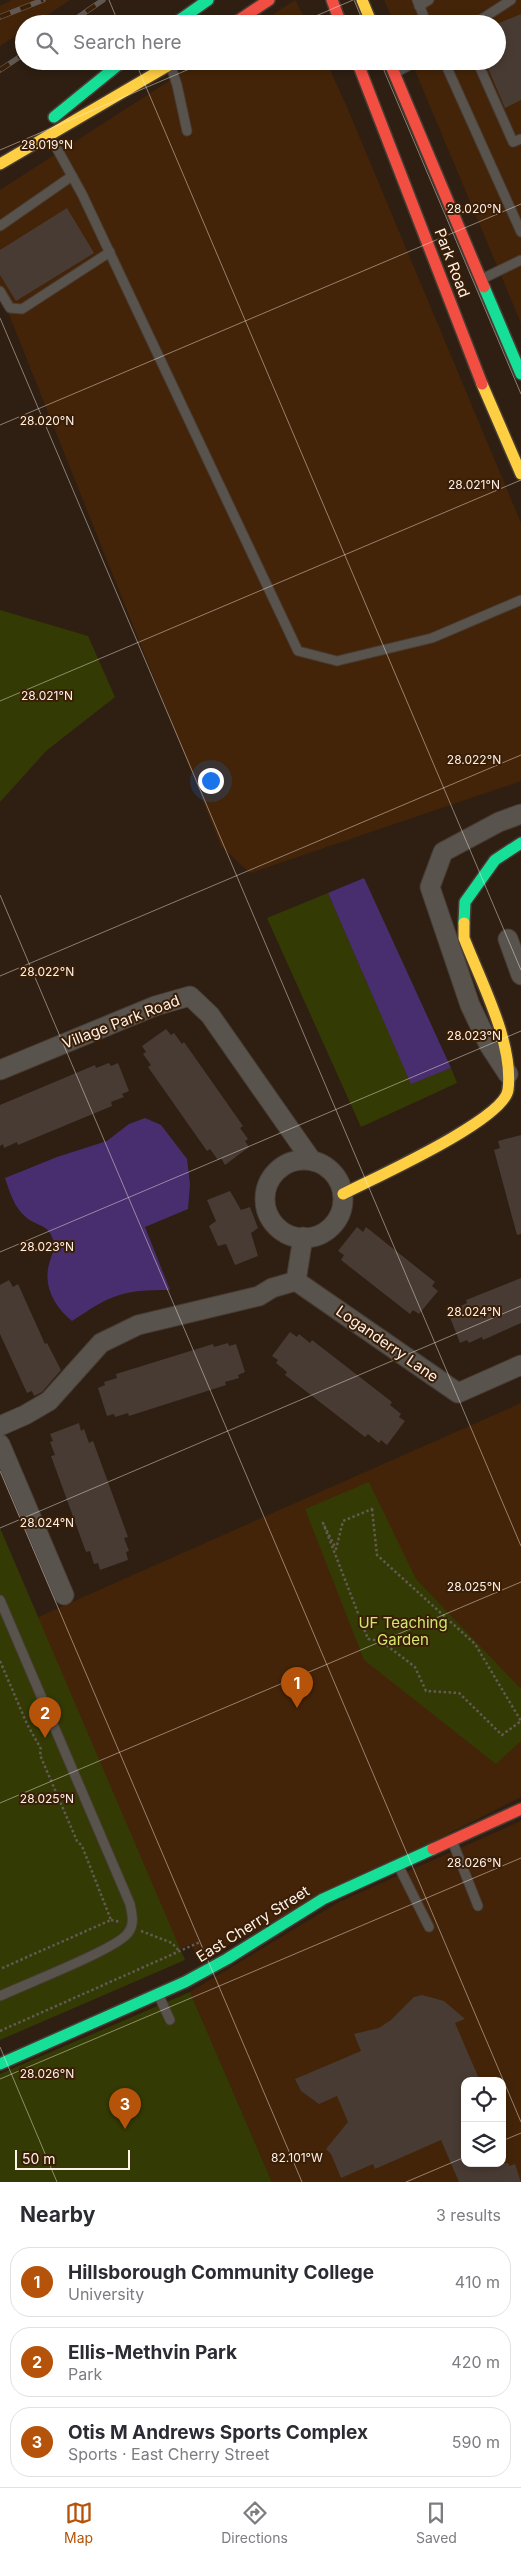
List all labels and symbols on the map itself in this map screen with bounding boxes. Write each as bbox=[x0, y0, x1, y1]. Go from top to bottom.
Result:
text: 28.019°N bbox=[21, 137, 73, 152]
text: 28.020°N bbox=[447, 201, 501, 216]
street label: Park Road bbox=[431, 226, 474, 300]
text: 28.020°N bbox=[20, 413, 74, 428]
text: 28.021°N bbox=[448, 477, 500, 492]
text: 28.021°N bbox=[21, 688, 73, 703]
text: 28.022°N bbox=[447, 752, 501, 767]
your location bbox=[198, 768, 224, 794]
text: 28.022°N bbox=[20, 964, 74, 979]
street label: Village Park Road bbox=[59, 990, 182, 1053]
text: 28.023°N bbox=[447, 1028, 501, 1043]
text: 28.023°N bbox=[20, 1239, 74, 1254]
street label: Loganderry Lane bbox=[332, 1301, 442, 1386]
text: 28.024°N bbox=[447, 1304, 501, 1319]
text: 28.024°N bbox=[20, 1515, 74, 1530]
text: 28.025°N bbox=[447, 1579, 501, 1594]
park label: UF Teaching Garden bbox=[358, 1613, 448, 1649]
pin: 1 bbox=[281, 1667, 313, 1708]
pin: 2 bbox=[29, 1697, 61, 1738]
text: 28.025°N bbox=[20, 1791, 74, 1806]
text: 28.026°N bbox=[447, 1855, 501, 1870]
street label: East Cherry Street bbox=[193, 1881, 313, 1966]
text: 28.026°N bbox=[20, 2066, 74, 2081]
pin: 3 bbox=[109, 2088, 141, 2129]
scale bar bbox=[15, 2147, 130, 2170]
text: 82.101°W bbox=[271, 2150, 323, 2165]

